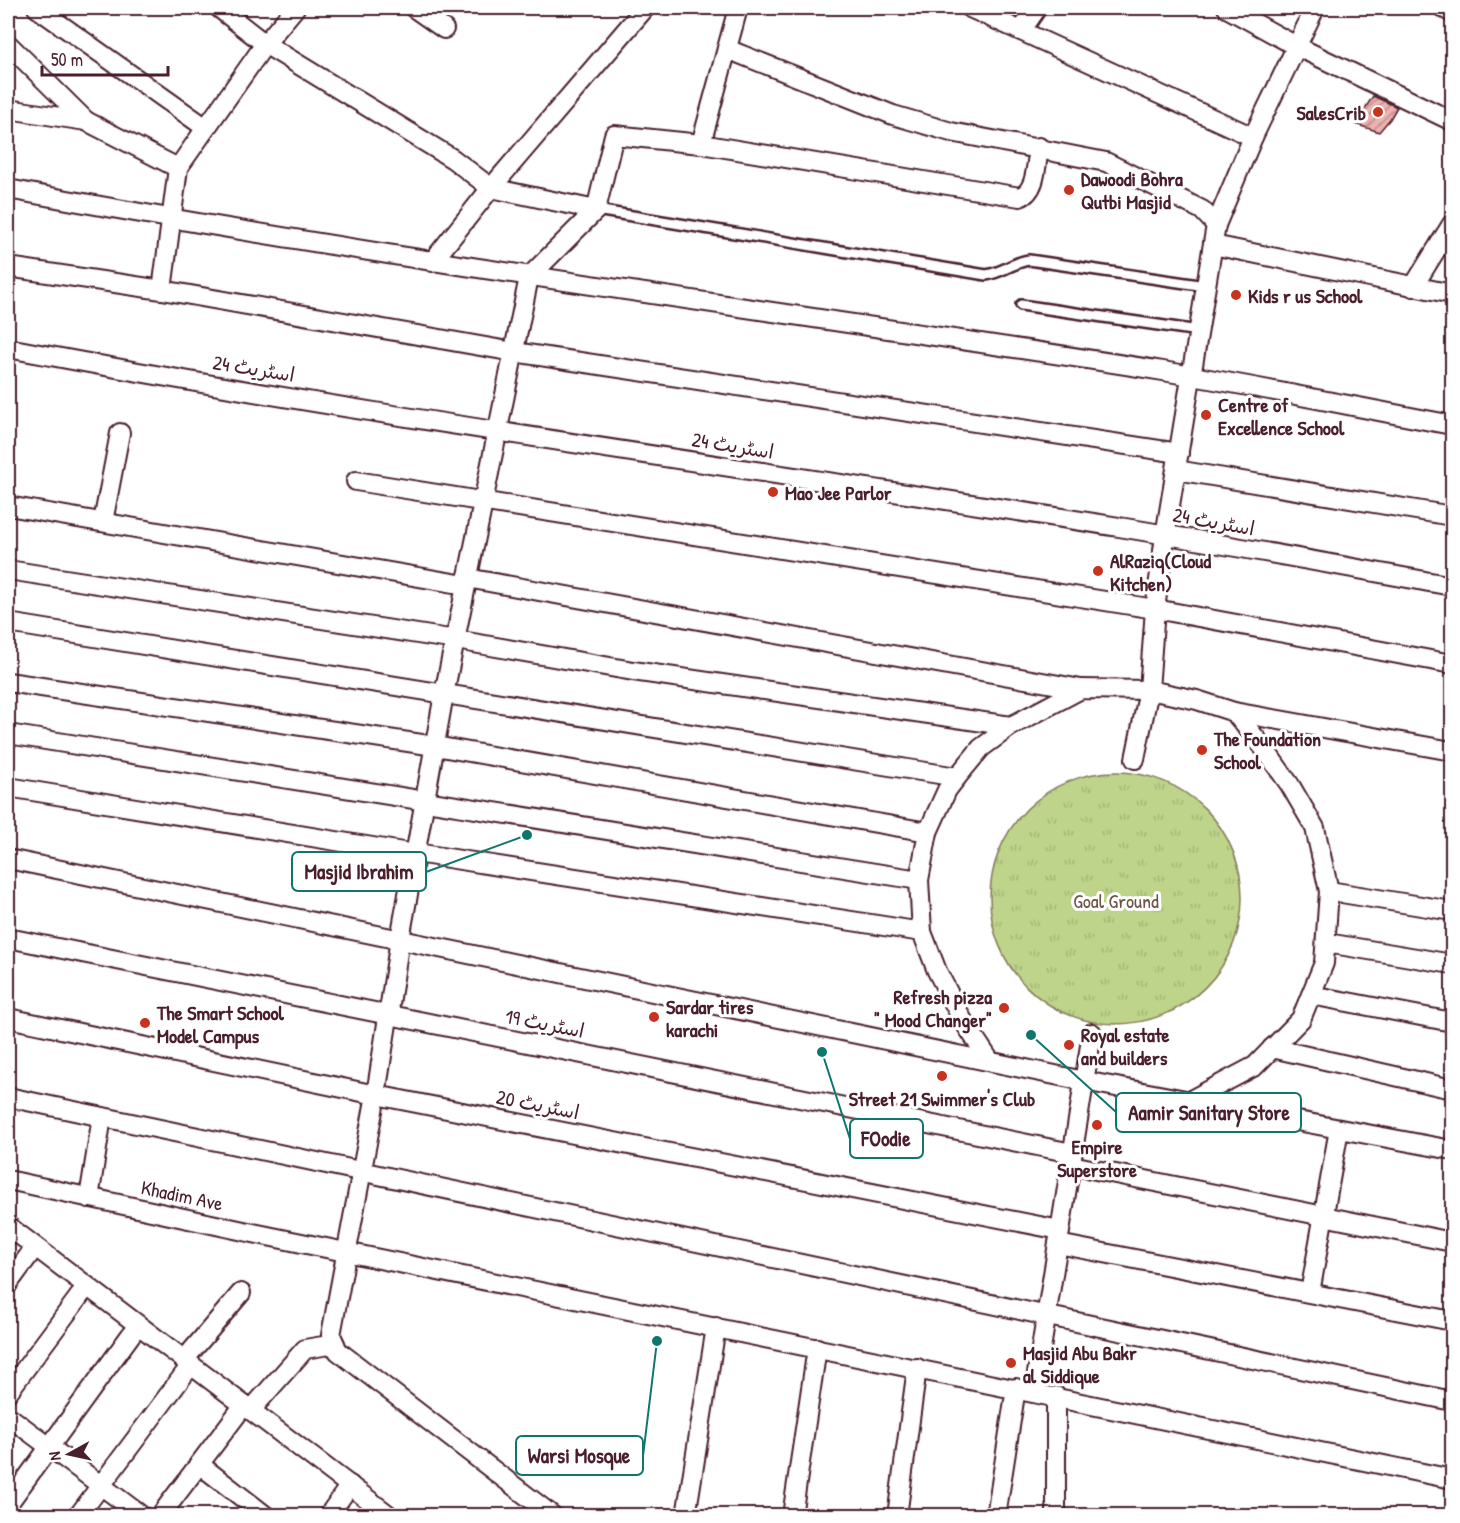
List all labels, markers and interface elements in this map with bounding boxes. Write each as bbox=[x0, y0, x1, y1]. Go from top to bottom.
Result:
scale bar bbox=[42, 39, 168, 77]
text: 50 m bbox=[51, 47, 83, 72]
place label: SalesCrib bbox=[1297, 99, 1366, 126]
marker: SalesCrib bbox=[1371, 105, 1385, 119]
place label: Dawoodi Bohra Qutbi Masjid bbox=[1081, 165, 1183, 215]
marker: Dawoodi Bohra Qutbi Masjid bbox=[1062, 183, 1076, 197]
place label: Kids r us School bbox=[1248, 282, 1363, 309]
marker: Kids r us School bbox=[1229, 288, 1243, 302]
street label: اسٹریٹ 24 bbox=[211, 348, 297, 388]
place label: Centre of Excellence School bbox=[1218, 391, 1345, 441]
marker: Centre of Excellence School bbox=[1199, 408, 1213, 422]
street label: اسٹریٹ 24 bbox=[690, 425, 776, 465]
place label: Mao Jee Parlor bbox=[785, 479, 892, 506]
marker: Mao Jee Parlor bbox=[766, 485, 780, 499]
street label: اسٹریٹ 24 bbox=[1171, 501, 1257, 541]
place label: AlRaziq(Cloud Kitchen) bbox=[1110, 547, 1211, 597]
marker: AlRaziq(Cloud Kitchen) bbox=[1091, 564, 1105, 578]
place label: The Foundation School bbox=[1213, 725, 1321, 775]
marker: The Foundation School bbox=[1195, 743, 1209, 757]
callout: Masjid Ibrahim bbox=[292, 852, 426, 891]
text: Masjid Ibrahim bbox=[304, 857, 414, 886]
park label: Goal Ground bbox=[1073, 887, 1159, 914]
place label: Refresh pizza " Mood Changer" bbox=[874, 983, 992, 1034]
place label: Sardar tires karachi bbox=[666, 993, 754, 1043]
place label: The Smart School Model Campus bbox=[156, 999, 285, 1050]
marker: Refresh pizza " Mood Changer" bbox=[997, 1001, 1011, 1015]
street label: اسٹریٹ 19 bbox=[503, 1002, 587, 1044]
marker: Sardar tires karachi bbox=[647, 1010, 661, 1024]
marker: The Smart School Model Campus bbox=[138, 1016, 152, 1030]
place label: Royal estate and builders bbox=[1081, 1021, 1170, 1071]
marker: Royal estate and builders bbox=[1062, 1038, 1076, 1052]
marker: Street 21 Swimmer's Club bbox=[935, 1069, 949, 1083]
street label: اسٹریٹ 20 bbox=[494, 1083, 582, 1125]
place label: Street 21 Swimmer's Club bbox=[849, 1085, 1035, 1112]
callout: Aamir Sanitary Store bbox=[1116, 1093, 1301, 1132]
text: Aamir Sanitary Store bbox=[1128, 1098, 1290, 1128]
marker: Empire Superstore bbox=[1090, 1118, 1104, 1132]
callout: FOodie bbox=[850, 1119, 923, 1158]
text: FOodie bbox=[860, 1124, 911, 1153]
place label: Empire Superstore bbox=[1057, 1133, 1137, 1184]
street label: Khadim Ave bbox=[139, 1173, 225, 1217]
place label: Masjid Abu Bakr al Siddique bbox=[1023, 1339, 1137, 1390]
marker: Masjid Abu Bakr al Siddique bbox=[1004, 1356, 1018, 1370]
north arrow bbox=[39, 1424, 99, 1484]
callout: Warsi Mosque bbox=[516, 1436, 643, 1475]
text: Warsi Mosque bbox=[528, 1441, 631, 1471]
text: N bbox=[43, 1450, 66, 1462]

